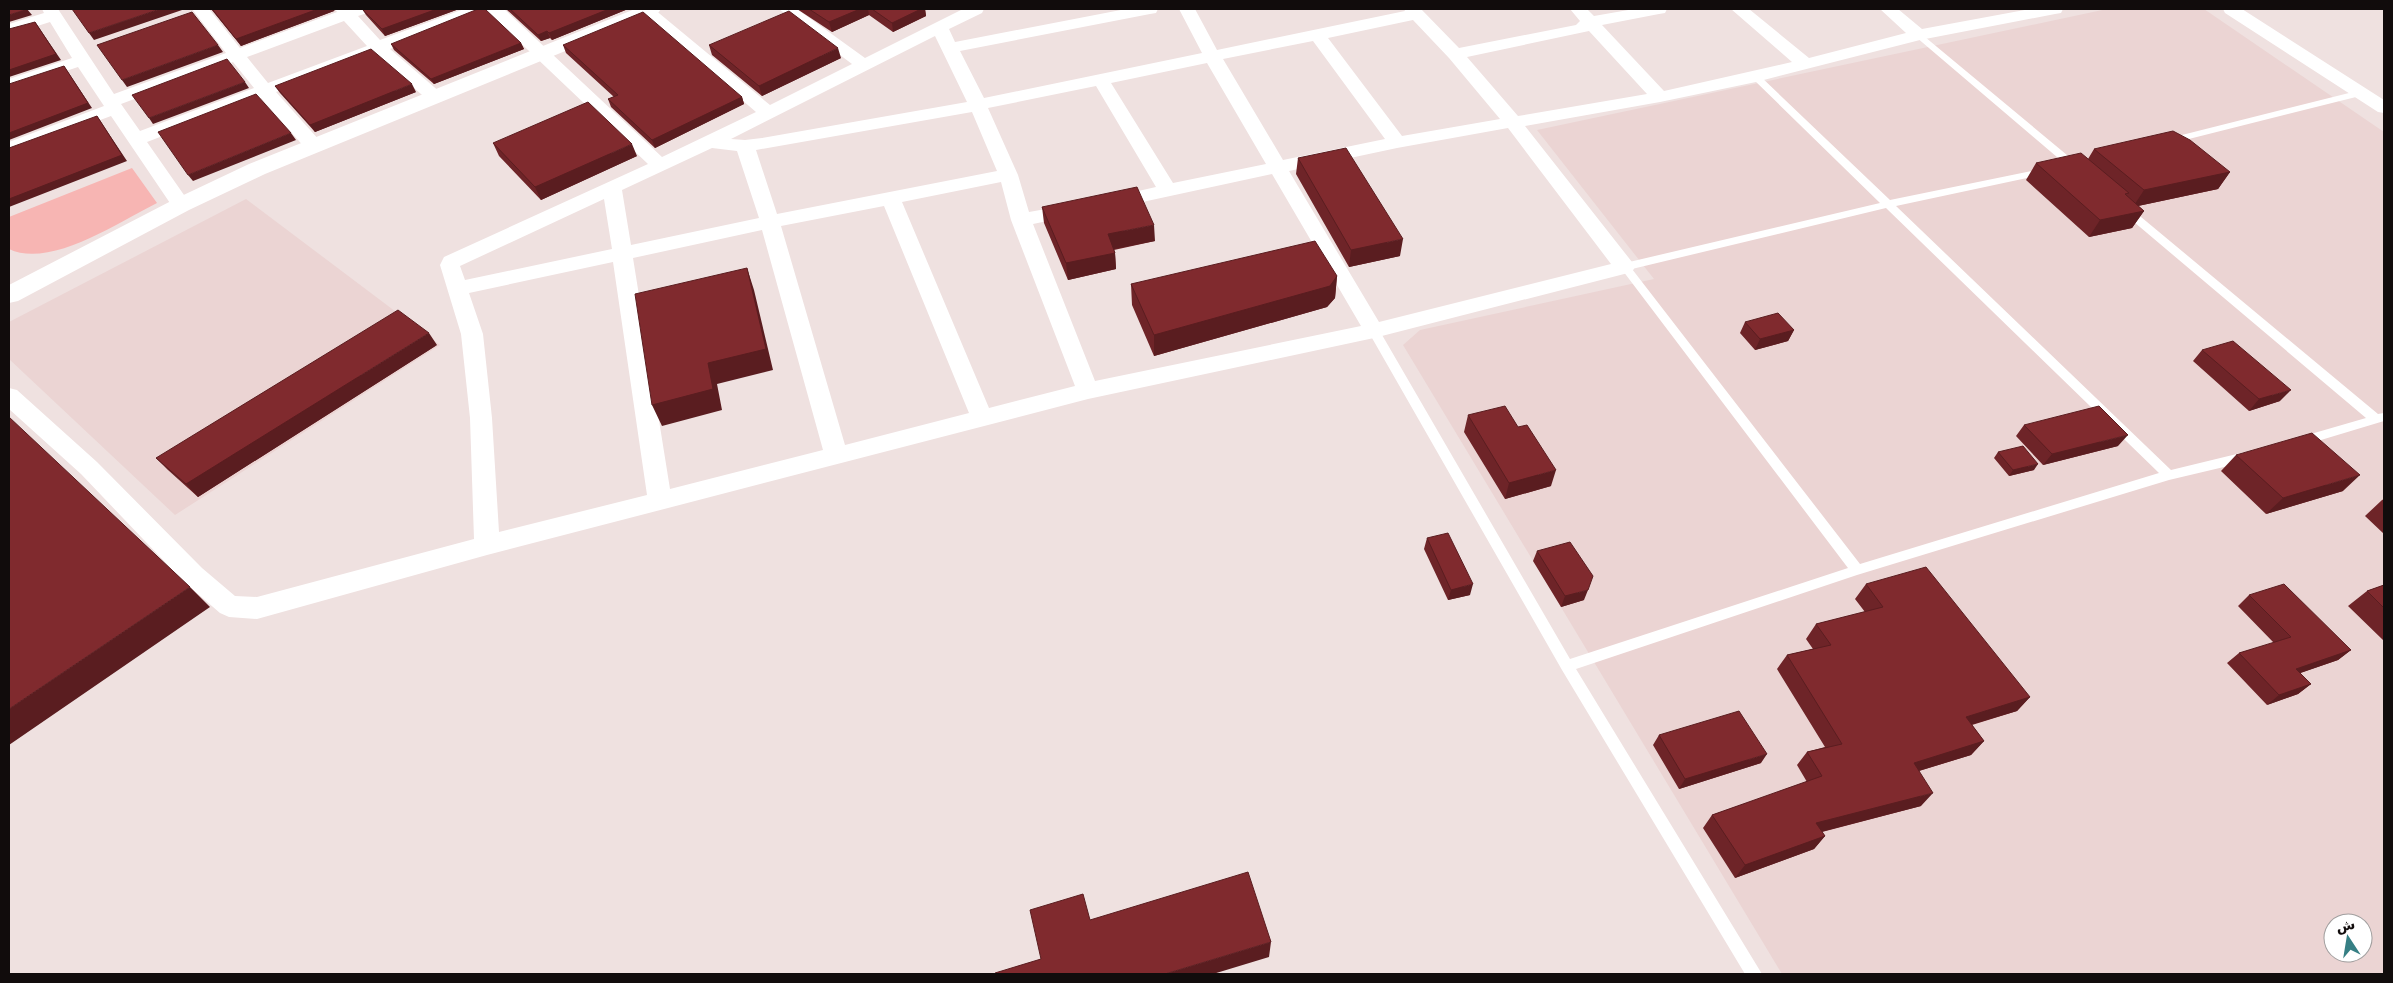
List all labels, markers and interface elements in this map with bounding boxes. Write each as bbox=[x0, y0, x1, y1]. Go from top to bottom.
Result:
north arrow bbox=[2323, 913, 2373, 963]
text: ش bbox=[2334, 915, 2356, 935]

